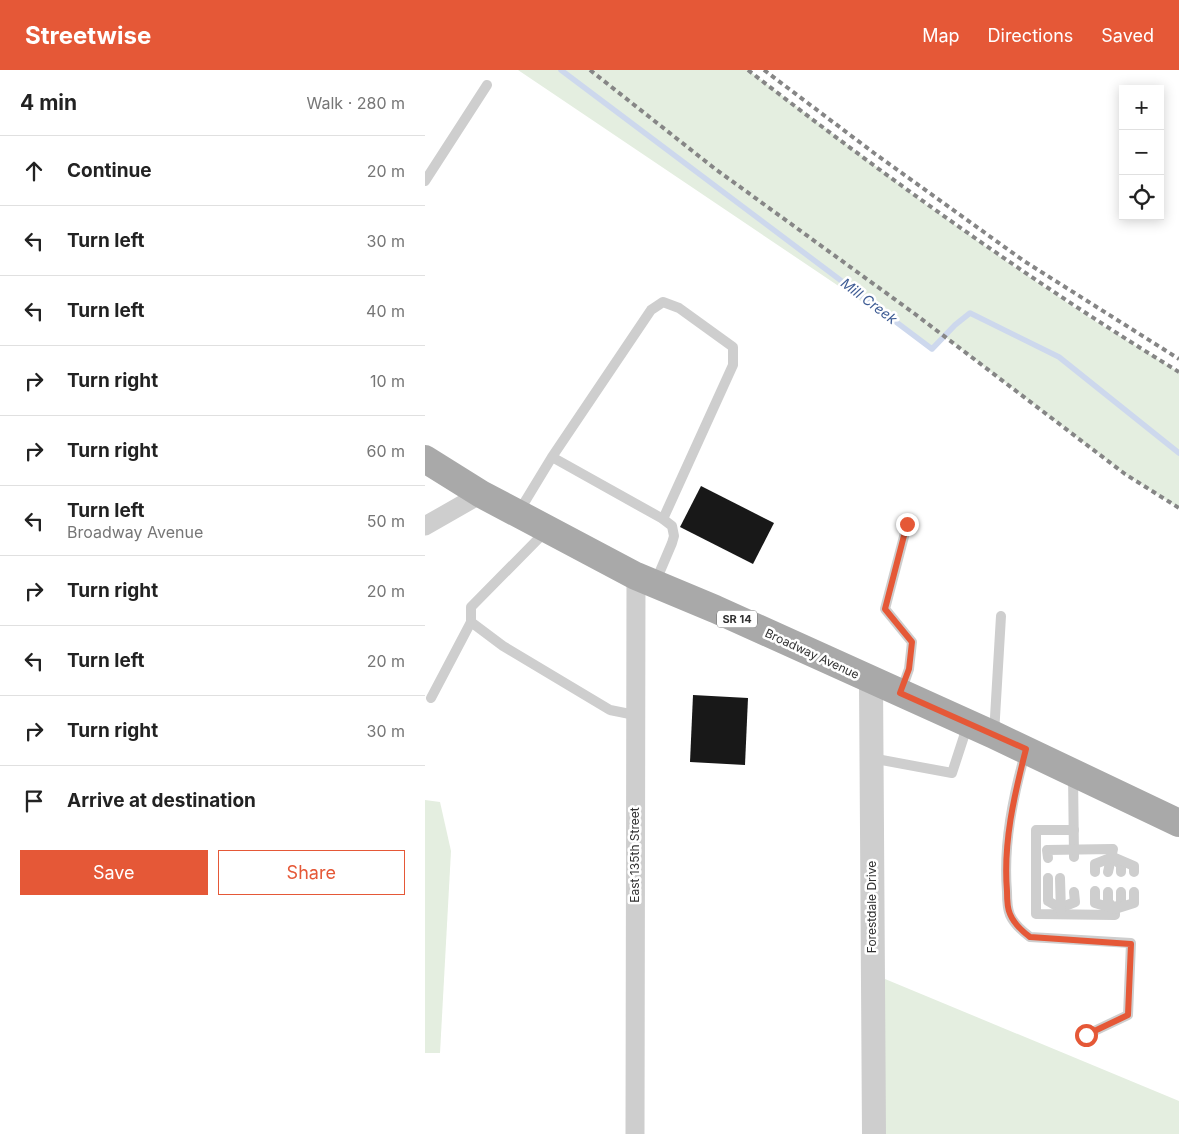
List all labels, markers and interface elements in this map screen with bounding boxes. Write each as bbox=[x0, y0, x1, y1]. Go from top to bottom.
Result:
text: Streetwise bbox=[25, 21, 151, 50]
text: Map bbox=[922, 25, 960, 46]
text: Directions bbox=[988, 25, 1073, 46]
text: Saved bbox=[1101, 25, 1154, 46]
map controls bbox=[1119, 85, 1164, 220]
button: + bbox=[1119, 85, 1164, 130]
text: 4 min bbox=[20, 90, 77, 115]
text: Walk · 280 m bbox=[307, 93, 405, 113]
button: − bbox=[1119, 130, 1164, 175]
icon: ahead bbox=[20, 157, 48, 185]
text: Continue bbox=[67, 159, 152, 182]
text: 20 m bbox=[367, 161, 405, 181]
button: locate bbox=[1119, 175, 1164, 220]
icon: left bbox=[20, 227, 48, 255]
text: Turn left bbox=[67, 229, 145, 252]
text: 30 m bbox=[367, 231, 405, 251]
water label: Mill Creek bbox=[838, 274, 901, 327]
icon: left bbox=[20, 297, 48, 325]
text: Turn left bbox=[67, 299, 145, 322]
text: 40 m bbox=[366, 301, 405, 321]
icon: right bbox=[20, 367, 48, 395]
text: Turn right bbox=[67, 369, 158, 392]
text: 10 m bbox=[370, 371, 405, 391]
icon: right bbox=[20, 437, 48, 465]
text: Turn right bbox=[67, 439, 158, 462]
text: 60 m bbox=[366, 441, 405, 461]
text: Turn left bbox=[67, 499, 145, 522]
icon: left bbox=[20, 507, 48, 535]
text: 50 m bbox=[367, 511, 405, 531]
route end bbox=[896, 513, 919, 536]
text: Broadway Avenue bbox=[67, 522, 203, 542]
icon: right bbox=[20, 577, 48, 605]
text: Turn right bbox=[67, 579, 158, 602]
text: 20 m bbox=[367, 581, 405, 601]
road number: SR 14 bbox=[717, 610, 757, 628]
street label: Broadway Avenue bbox=[763, 625, 862, 682]
icon: left bbox=[20, 647, 48, 675]
text: Turn left bbox=[67, 649, 145, 672]
text: 20 m bbox=[367, 651, 405, 671]
icon: right bbox=[20, 717, 48, 745]
text: Turn right bbox=[67, 719, 158, 742]
text: 30 m bbox=[367, 721, 405, 741]
icon: arrive bbox=[20, 787, 48, 815]
text: Arrive at destination bbox=[67, 789, 256, 812]
street label: East 135th Street bbox=[627, 807, 642, 903]
button: Save bbox=[20, 850, 208, 895]
button: Share bbox=[218, 850, 405, 895]
street label: Forestdale Drive bbox=[864, 861, 879, 953]
route start bbox=[1075, 1024, 1098, 1047]

